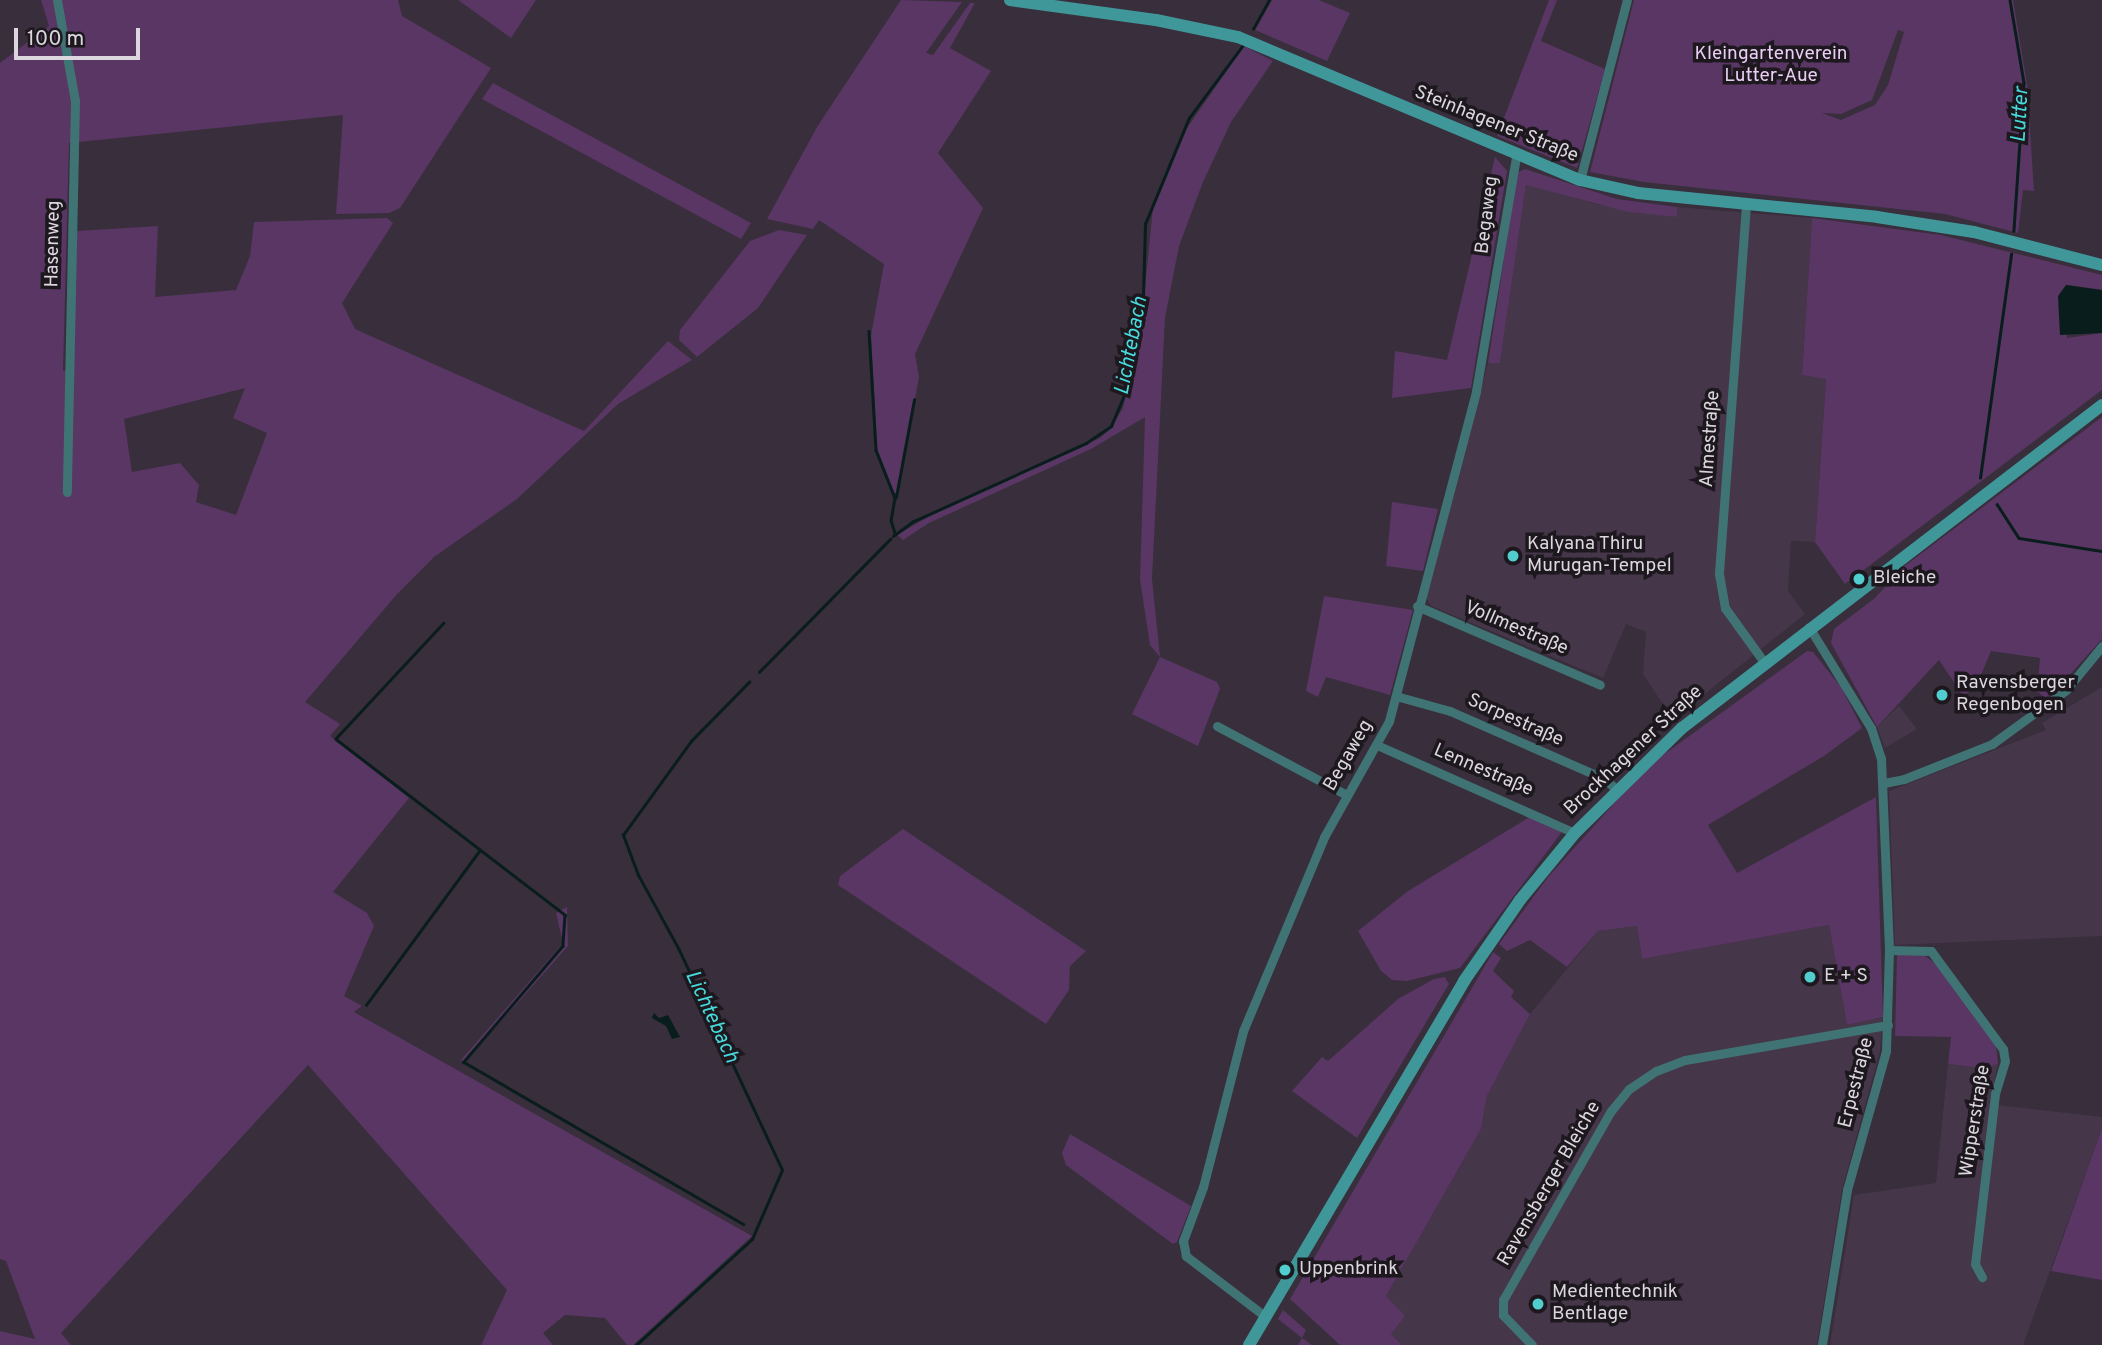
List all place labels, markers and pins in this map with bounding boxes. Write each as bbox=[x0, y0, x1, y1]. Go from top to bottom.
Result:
place label: Kalyana Thiru Murugan-Tempel bbox=[1527, 534, 1672, 578]
marker: Kalyana Thiru Murugan-Tempel bbox=[1505, 548, 1521, 564]
place label: Bleiche bbox=[1873, 568, 1936, 590]
marker: Bleiche bbox=[1851, 571, 1867, 587]
place label: Ravensberger Regenbogen bbox=[1956, 673, 2075, 717]
marker: Ravensberger Regenbogen bbox=[1934, 687, 1950, 703]
place label: E + S bbox=[1824, 966, 1868, 988]
marker: E + S bbox=[1802, 969, 1818, 985]
place label: Uppenbrink bbox=[1299, 1259, 1398, 1281]
marker: Uppenbrink bbox=[1277, 1262, 1293, 1278]
place label: Medientechnik Bentlage bbox=[1552, 1282, 1678, 1326]
marker: Medientechnik Bentlage bbox=[1530, 1296, 1546, 1312]

